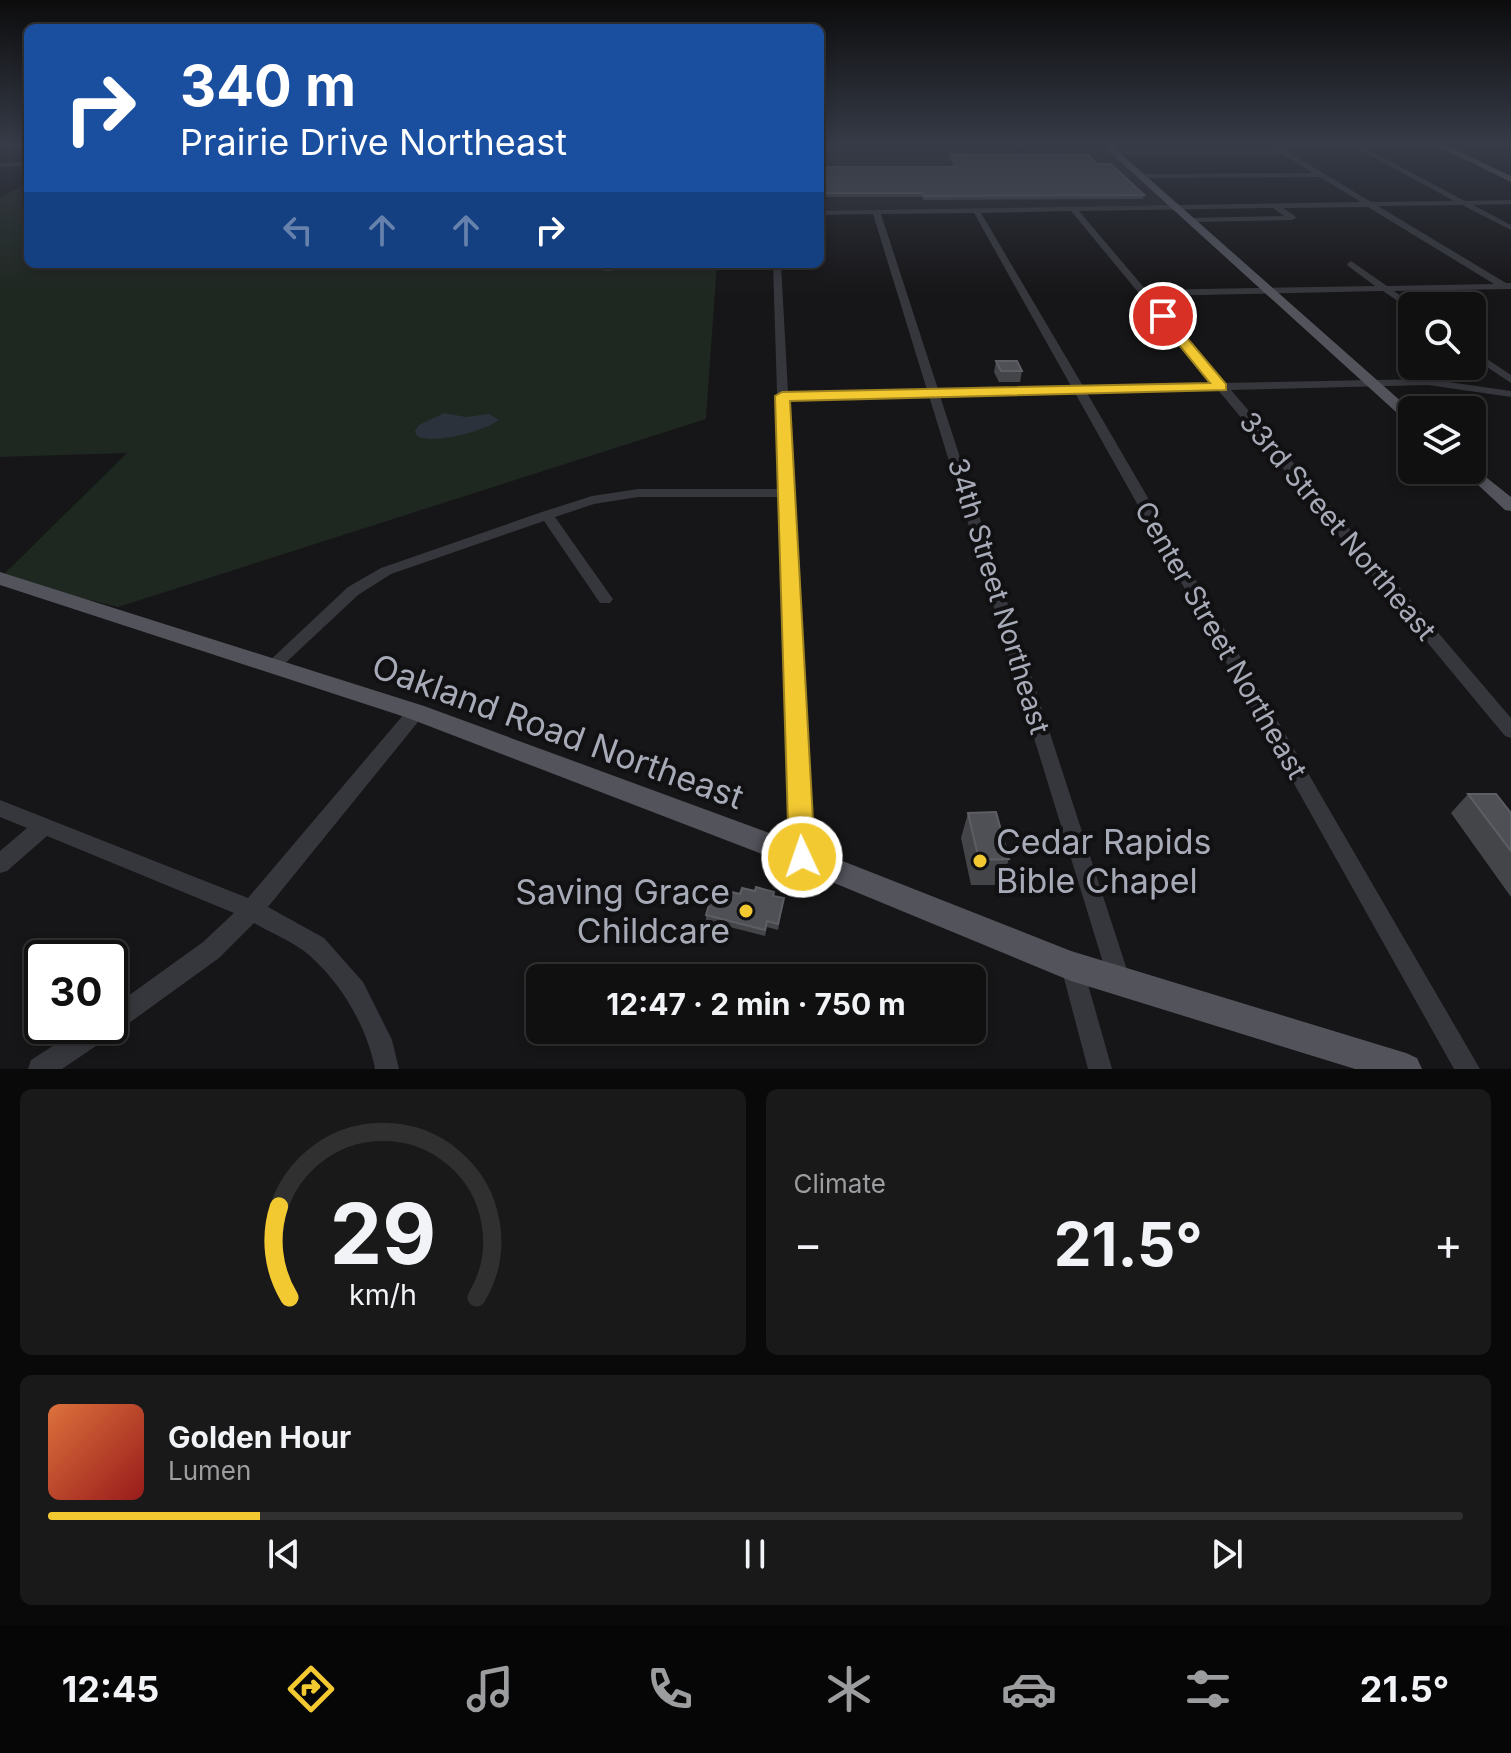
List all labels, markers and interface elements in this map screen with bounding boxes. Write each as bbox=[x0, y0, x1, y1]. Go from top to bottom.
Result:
text: 340 m bbox=[180, 52, 356, 120]
icon: right bbox=[48, 56, 152, 160]
text: Prairie Drive Northeast bbox=[180, 120, 567, 164]
icon: left bbox=[276, 208, 320, 252]
icon: ahead bbox=[360, 208, 404, 252]
icon: ahead bbox=[444, 208, 488, 252]
icon: right bbox=[528, 208, 572, 252]
pin bbox=[1129, 282, 1197, 350]
map controls bbox=[1398, 292, 1486, 484]
button: search bbox=[1398, 292, 1486, 380]
icon: arrive bbox=[1141, 294, 1185, 338]
button: layers bbox=[1398, 396, 1486, 484]
street label: 33rd Street Northeast bbox=[1233, 405, 1443, 647]
street label: 34th Street Northeast bbox=[941, 454, 1057, 738]
street label: Center Street Northeast bbox=[1128, 495, 1314, 785]
street label: Oakland Road Northeast bbox=[367, 645, 749, 817]
position arrow bbox=[760, 815, 844, 899]
place label: Cedar Rapids Bible Chapel bbox=[996, 821, 1212, 901]
marker: Cedar Rapids Bible Chapel bbox=[971, 852, 989, 870]
place label: Saving Grace Childcare bbox=[515, 871, 730, 951]
marker: Saving Grace Childcare bbox=[737, 902, 755, 920]
speed limit sign: 30 bbox=[24, 940, 128, 1044]
text: 12:47 · 2 min · 750 m bbox=[606, 986, 906, 1022]
text: Climate bbox=[794, 1168, 886, 1199]
text: 29 bbox=[330, 1183, 436, 1284]
text: 21.5° bbox=[1054, 1208, 1203, 1280]
text: − bbox=[794, 1217, 823, 1271]
text: + bbox=[1434, 1217, 1463, 1271]
text: km/h bbox=[349, 1277, 417, 1312]
text: Golden Hour bbox=[168, 1419, 351, 1455]
text: Lumen bbox=[168, 1455, 251, 1486]
icon: previous bbox=[262, 1532, 306, 1576]
icon: pause bbox=[733, 1532, 777, 1576]
icon: next bbox=[1205, 1532, 1249, 1576]
icon: directions bbox=[283, 1661, 339, 1717]
icon: music bbox=[462, 1661, 518, 1717]
icon: phone bbox=[642, 1661, 698, 1717]
icon: climate bbox=[821, 1661, 877, 1717]
icon: car bbox=[1001, 1661, 1057, 1717]
icon: filters bbox=[1180, 1661, 1236, 1717]
text: 12:45 bbox=[62, 1667, 159, 1711]
text: 21.5° bbox=[1360, 1667, 1449, 1711]

